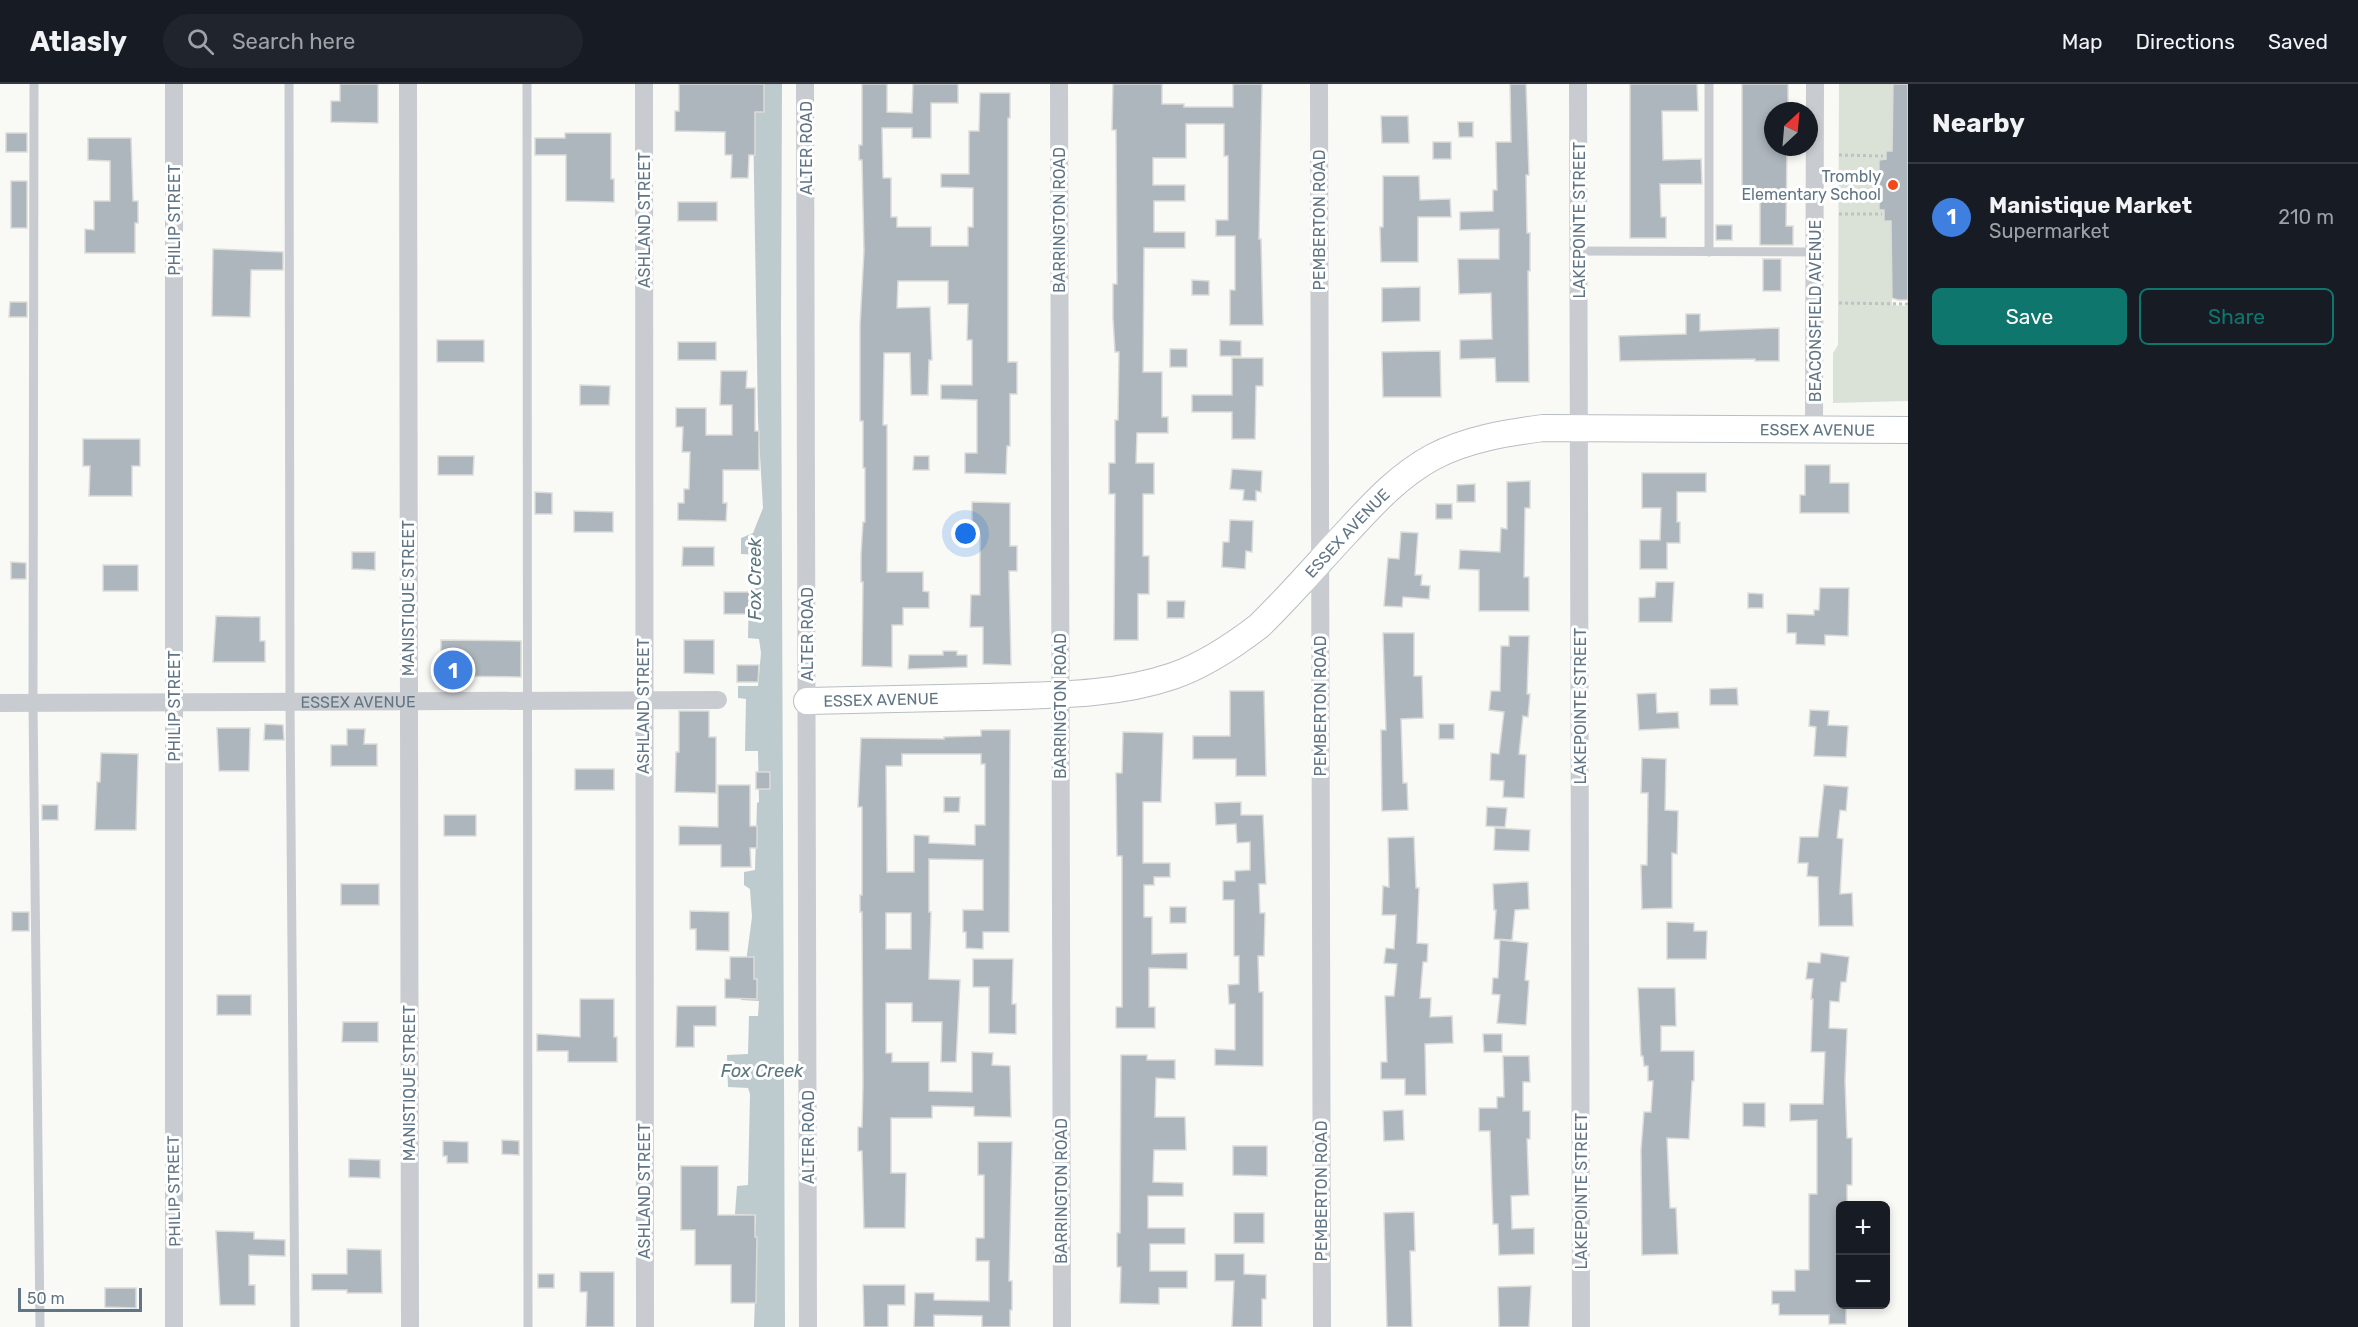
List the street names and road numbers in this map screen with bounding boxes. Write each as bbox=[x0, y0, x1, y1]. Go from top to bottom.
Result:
street label: ALTER ROAD bbox=[797, 101, 816, 195]
street label: LAKEPOINTE STREET bbox=[1570, 142, 1589, 298]
street label: BARRINGTON ROAD bbox=[1050, 147, 1069, 293]
street label: PEMBERTON ROAD bbox=[1310, 149, 1329, 291]
street label: ASHLAND STREET bbox=[635, 152, 654, 288]
street label: PHILIP STREET bbox=[165, 164, 184, 276]
street label: BEACONSFIELD AVENUE bbox=[1806, 220, 1825, 402]
street label: ESSEX AVENUE bbox=[1760, 420, 1875, 439]
street label: ESSEX AVENUE bbox=[1301, 484, 1393, 581]
street label: MANISTIQUE STREET bbox=[399, 520, 418, 676]
street label: ALTER ROAD bbox=[798, 587, 817, 681]
street label: LAKEPOINTE STREET bbox=[1571, 628, 1590, 784]
street label: BARRINGTON ROAD bbox=[1051, 633, 1070, 779]
street label: PEMBERTON ROAD bbox=[1311, 635, 1330, 777]
street label: ASHLAND STREET bbox=[634, 638, 653, 774]
street label: PHILIP STREET bbox=[165, 650, 184, 762]
street label: ESSEX AVENUE bbox=[823, 689, 939, 710]
street label: ESSEX AVENUE bbox=[300, 692, 416, 711]
street label: MANISTIQUE STREET bbox=[400, 1005, 419, 1161]
street label: ALTER ROAD bbox=[799, 1090, 818, 1184]
street label: LAKEPOINTE STREET bbox=[1572, 1113, 1591, 1269]
street label: BARRINGTON ROAD bbox=[1052, 1118, 1071, 1264]
street label: PEMBERTON ROAD bbox=[1312, 1120, 1331, 1262]
street label: ASHLAND STREET bbox=[635, 1123, 654, 1259]
street label: PHILIP STREET bbox=[164, 1135, 184, 1247]

